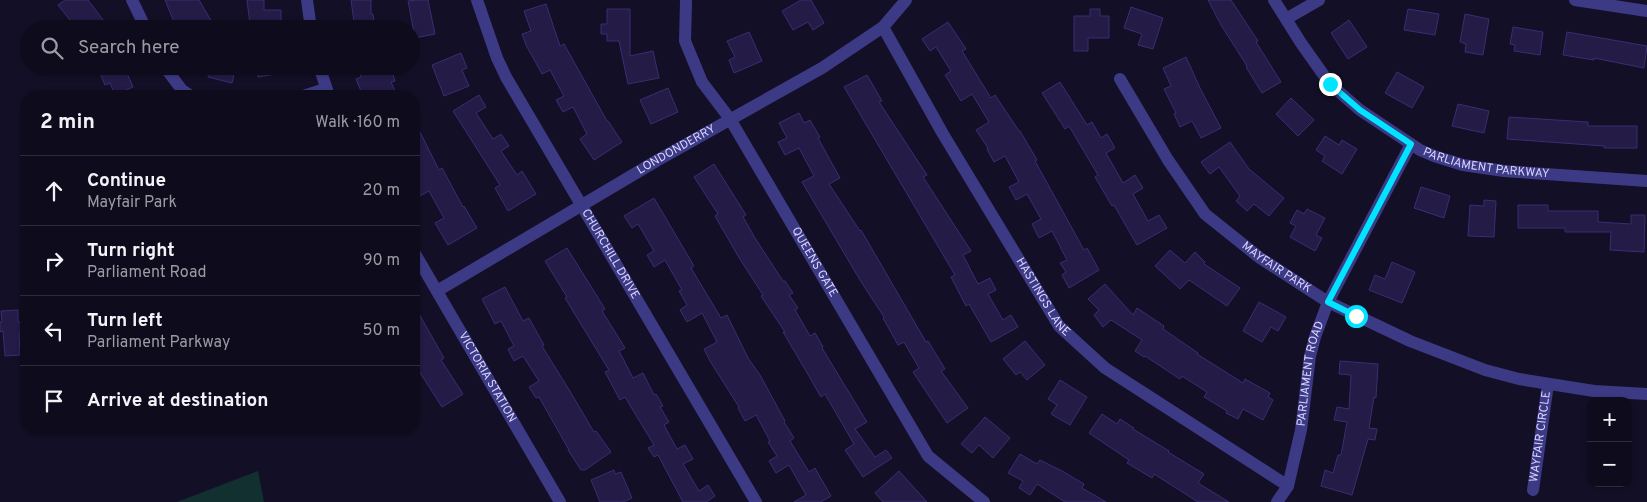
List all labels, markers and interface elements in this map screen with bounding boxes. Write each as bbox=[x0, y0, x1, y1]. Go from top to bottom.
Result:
search box bbox=[20, 20, 420, 75]
icon: search bbox=[38, 34, 66, 62]
text: Search here bbox=[78, 36, 180, 60]
route end bbox=[1319, 73, 1342, 96]
text: 2 min bbox=[40, 109, 95, 136]
text: Walk · 160 m bbox=[315, 113, 400, 133]
street label: LONDONDERRY bbox=[634, 121, 719, 179]
street label: PARLIAMENT PARKWAY bbox=[1420, 144, 1550, 182]
text: Continue bbox=[87, 169, 166, 193]
icon: ahead bbox=[40, 177, 68, 205]
text: 20 m bbox=[363, 181, 400, 201]
text: Mayfair Park bbox=[87, 193, 177, 213]
street label: CHURCHILL DRIVE bbox=[578, 206, 643, 302]
street label: QUEENS GATE bbox=[787, 224, 841, 300]
street label: MAYFAIR PARK bbox=[1238, 238, 1314, 297]
text: Turn right bbox=[87, 239, 175, 263]
icon: right bbox=[40, 247, 68, 275]
text: 90 m bbox=[363, 251, 400, 271]
street label: HASTINGS LANE bbox=[1012, 255, 1073, 340]
text: Parliament Road bbox=[87, 263, 207, 283]
route start bbox=[1345, 305, 1368, 328]
text: Turn left bbox=[87, 309, 163, 333]
icon: left bbox=[40, 317, 68, 345]
street label: PARLIAMENT ROAD bbox=[1293, 319, 1328, 427]
text: 50 m bbox=[363, 321, 400, 341]
street label: VICTORIA STATION bbox=[454, 329, 520, 426]
text: Parliament Parkway bbox=[87, 333, 230, 353]
icon: arrive bbox=[40, 387, 68, 415]
text: Arrive at destination bbox=[87, 389, 268, 413]
street label: WAYFAIR CIRCLE bbox=[1526, 390, 1555, 483]
map controls bbox=[1587, 397, 1632, 487]
button: + bbox=[1587, 397, 1632, 442]
button: − bbox=[1587, 442, 1632, 487]

